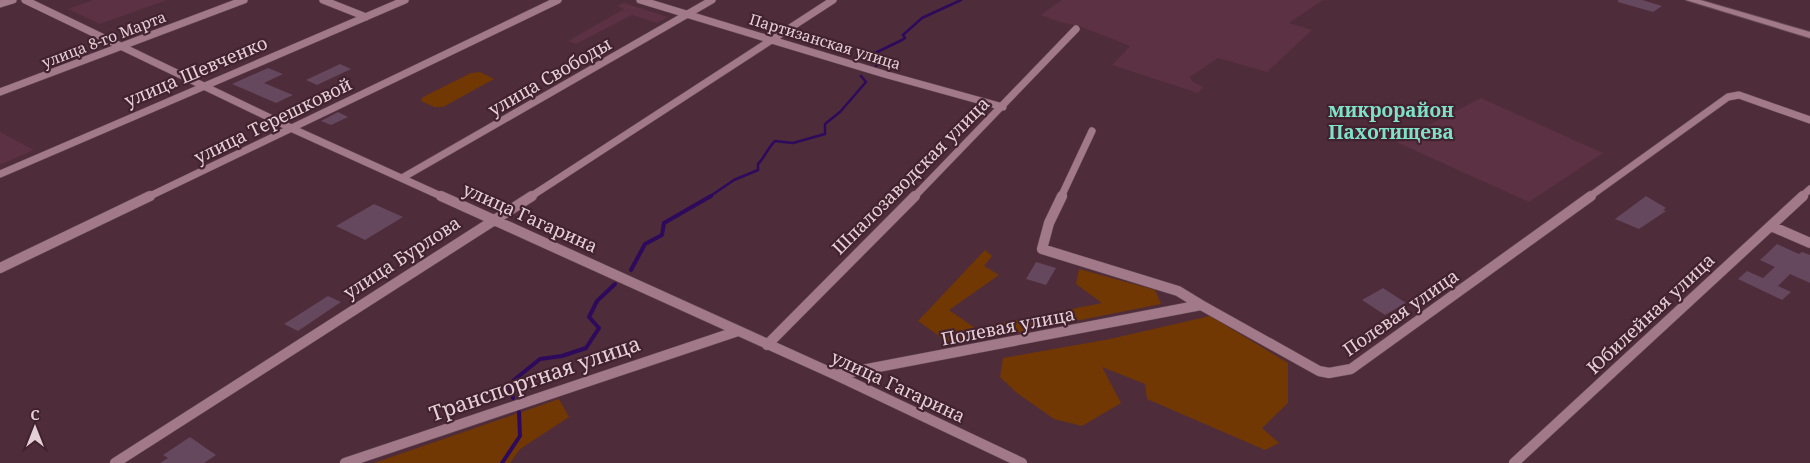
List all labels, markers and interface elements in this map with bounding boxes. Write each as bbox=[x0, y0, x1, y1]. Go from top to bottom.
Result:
street label: улица 8-го Марта bbox=[38, 6, 169, 72]
street label: Партизанская улица bbox=[747, 8, 903, 74]
street label: улица Шевченко bbox=[120, 30, 271, 112]
street label: улица Свободы bbox=[484, 31, 616, 121]
street label: улица Терешковой bbox=[190, 71, 355, 169]
street label: Шпалозаводская улица bbox=[826, 91, 994, 259]
district label: микрорайон Пахотищева bbox=[1328, 97, 1454, 145]
street label: улица Гагарина bbox=[459, 177, 602, 258]
street label: улица Бурлова bbox=[338, 210, 465, 304]
street label: Юбилейная улица bbox=[1581, 248, 1719, 379]
street label: Полевая улица bbox=[1338, 263, 1463, 361]
street label: Полевая улица bbox=[939, 301, 1077, 351]
street label: Транспортная улица bbox=[425, 329, 644, 427]
street label: улица Гагарина bbox=[827, 344, 969, 428]
north arrow bbox=[10, 403, 60, 453]
text: С bbox=[30, 405, 40, 424]

